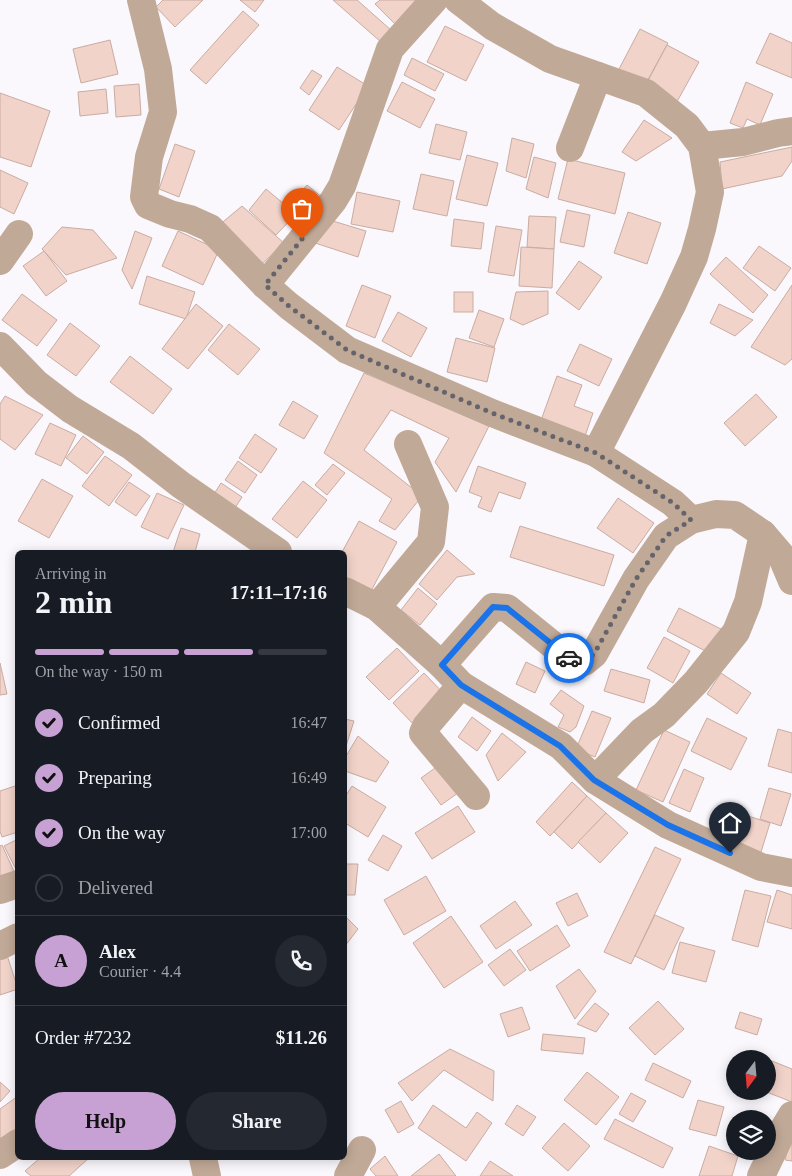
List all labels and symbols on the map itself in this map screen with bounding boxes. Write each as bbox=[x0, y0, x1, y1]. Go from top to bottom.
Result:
pin bbox=[281, 188, 323, 239]
courier bbox=[544, 633, 594, 683]
pin bbox=[709, 802, 751, 853]
north arrow bbox=[726, 1050, 776, 1100]

